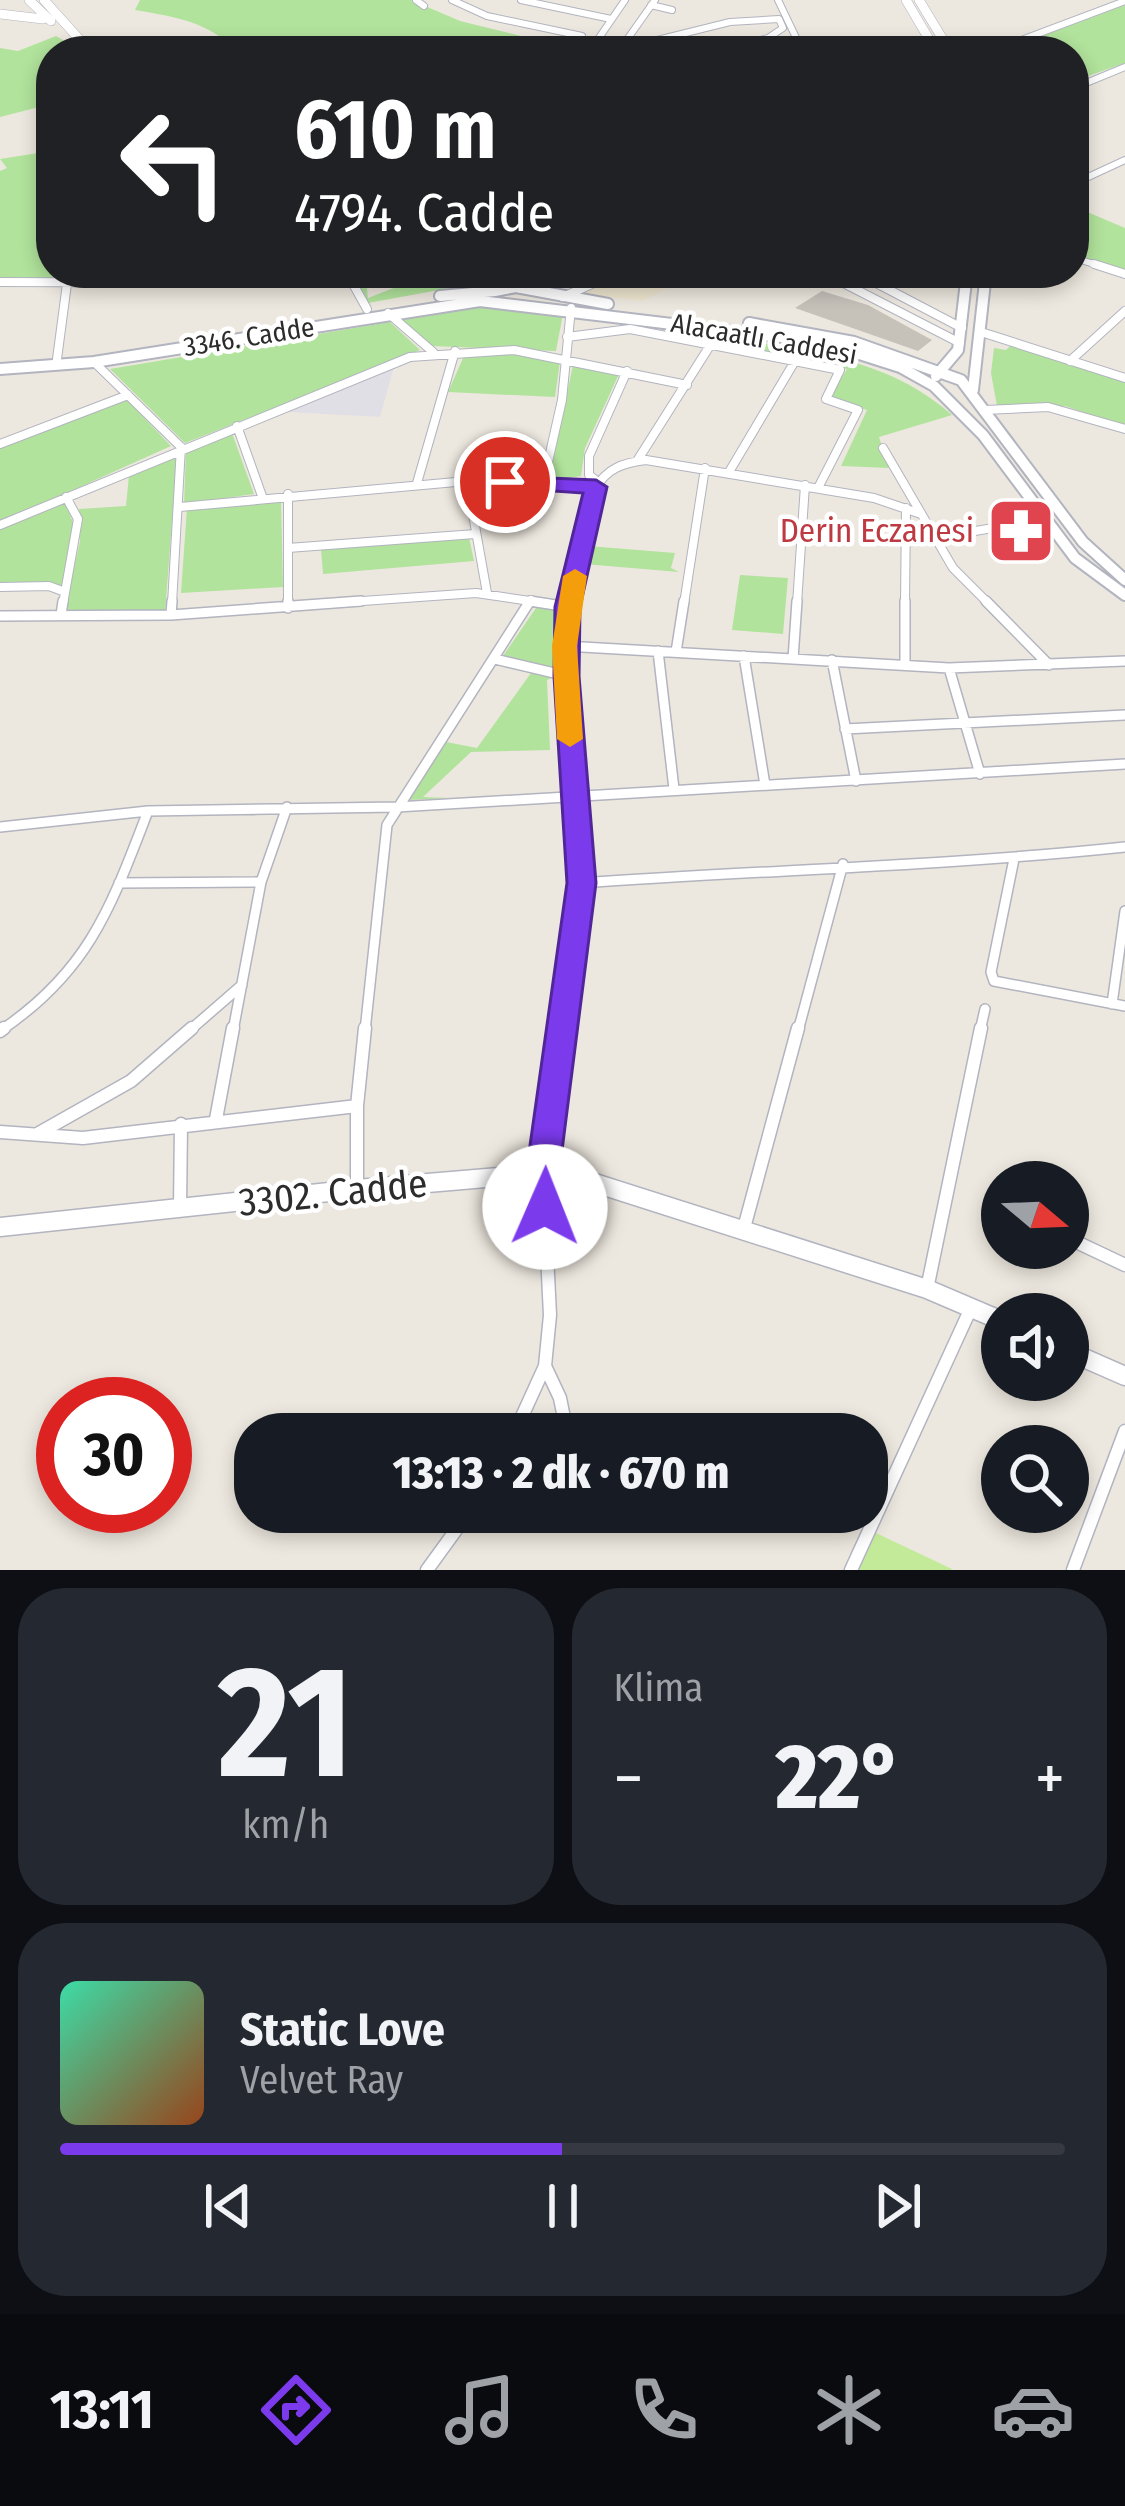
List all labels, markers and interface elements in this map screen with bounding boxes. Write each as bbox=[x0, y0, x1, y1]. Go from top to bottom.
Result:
text: 610 m bbox=[294, 79, 497, 180]
icon: left bbox=[96, 84, 252, 240]
text: 4794. Cadde bbox=[294, 181, 554, 245]
street label: Alacaatlı Caddesi bbox=[669, 307, 859, 371]
street label: 3346. Cadde bbox=[181, 311, 317, 363]
pin bbox=[454, 431, 556, 533]
icon: arrive bbox=[472, 449, 538, 515]
pharmacy icon: Derin Eczanesi bbox=[986, 496, 1056, 566]
place label: Derin Eczanesi bbox=[780, 511, 974, 551]
position arrow bbox=[482, 1144, 608, 1270]
street label: 3302. Cadde bbox=[236, 1160, 430, 1226]
north arrow bbox=[981, 1161, 1089, 1269]
map controls bbox=[981, 1161, 1089, 1533]
button: sound bbox=[981, 1293, 1089, 1401]
speed limit sign: 30 bbox=[36, 1377, 192, 1533]
button: search bbox=[981, 1425, 1089, 1533]
text: 13:13 · 2 dk · 670 m bbox=[393, 1446, 729, 1500]
text: 21 bbox=[218, 1630, 354, 1817]
text: Klima bbox=[614, 1665, 703, 1711]
text: 22° bbox=[776, 1724, 902, 1832]
text: − bbox=[614, 1739, 643, 1818]
text: + bbox=[1035, 1739, 1065, 1818]
text: km/h bbox=[242, 1802, 329, 1848]
text: Static Love bbox=[240, 2003, 445, 2057]
text: Velvet Ray bbox=[240, 2057, 403, 2103]
icon: previous bbox=[195, 2173, 261, 2239]
icon: pause bbox=[530, 2173, 596, 2239]
icon: next bbox=[865, 2173, 931, 2239]
icon: directions bbox=[254, 2368, 338, 2452]
icon: music bbox=[438, 2368, 522, 2452]
icon: phone bbox=[622, 2368, 706, 2452]
icon: climate bbox=[807, 2368, 891, 2452]
icon: car bbox=[991, 2368, 1075, 2452]
text: 13:11 bbox=[50, 2378, 154, 2442]

